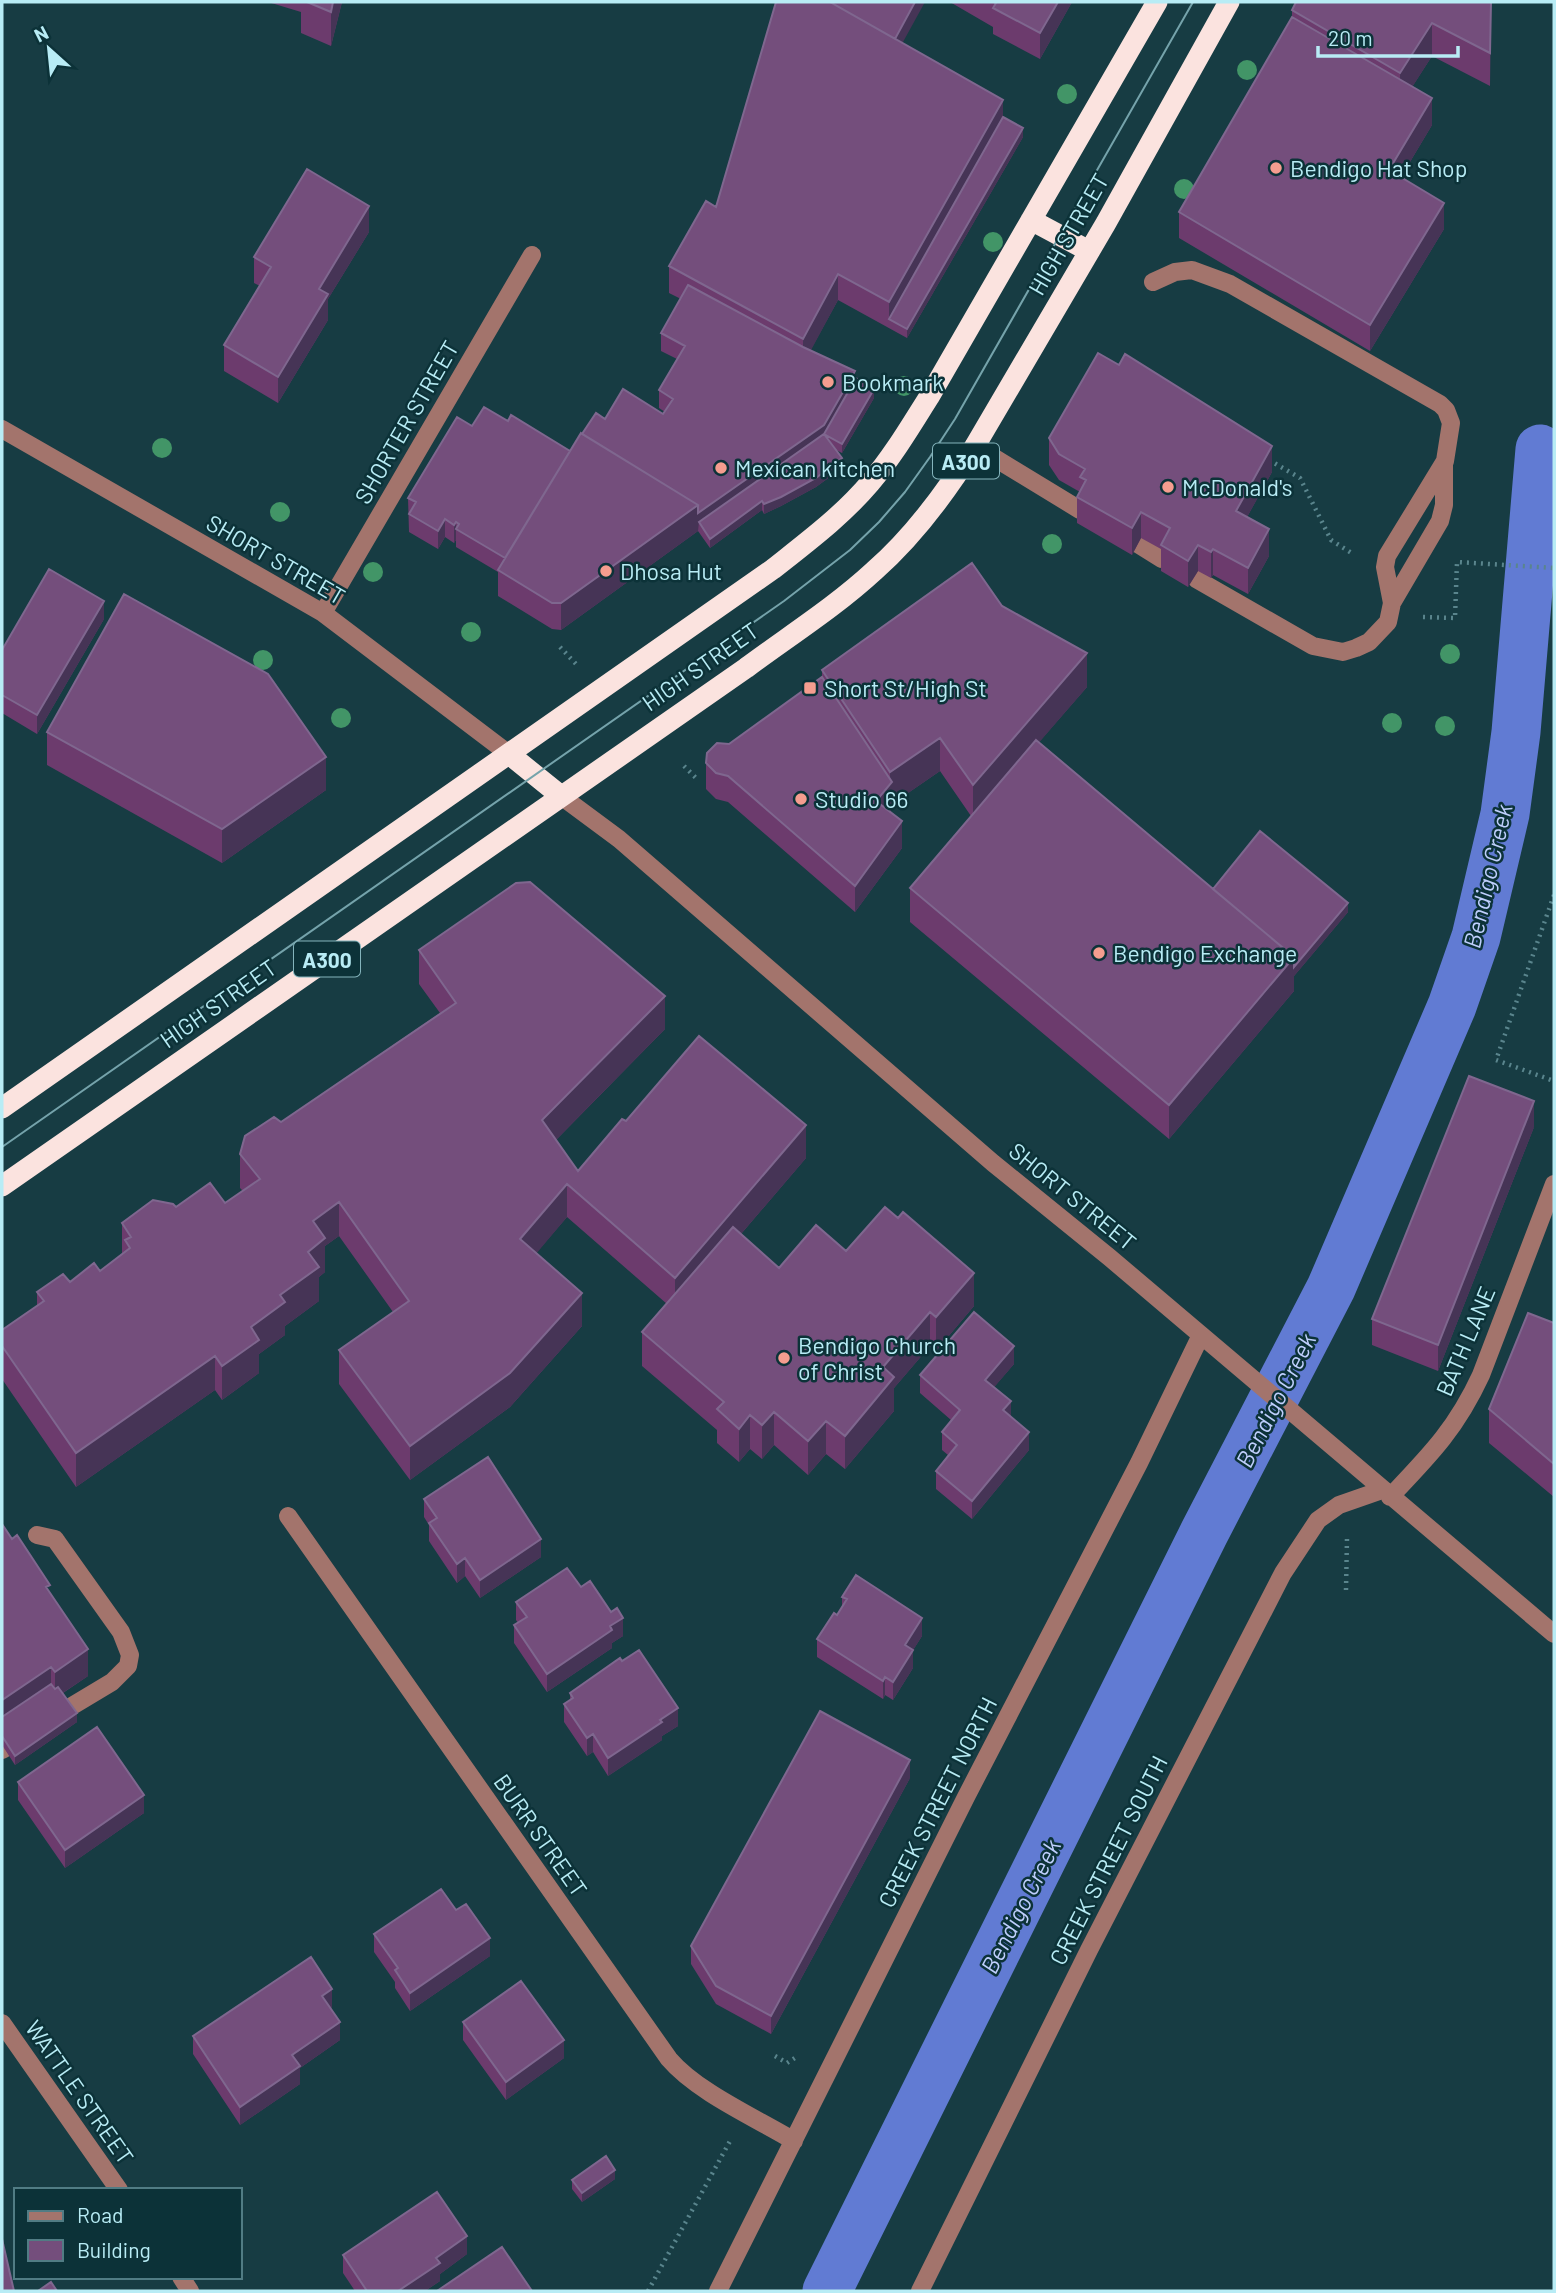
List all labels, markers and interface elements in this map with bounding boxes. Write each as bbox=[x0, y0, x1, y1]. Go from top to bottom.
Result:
north arrow bbox=[14, 14, 84, 84]
scale bar bbox=[1318, 14, 1458, 58]
text: N bbox=[30, 20, 52, 47]
text: 20 m bbox=[1328, 25, 1373, 50]
place label: Bendigo Hat Shop bbox=[1290, 154, 1467, 182]
marker: Bendigo Hat Shop bbox=[1268, 160, 1284, 176]
street label: HIGH STREET bbox=[1022, 168, 1114, 300]
street label: SHORTER STREET bbox=[348, 336, 464, 508]
place label: Bookmark bbox=[842, 368, 944, 396]
marker: Bookmark bbox=[820, 374, 836, 390]
road number: A300 bbox=[933, 444, 999, 478]
place label: Mexican kitchen bbox=[735, 454, 895, 482]
marker: Mexican kitchen bbox=[713, 460, 729, 476]
place label: McDonald's bbox=[1182, 473, 1293, 501]
marker: McDonald's bbox=[1160, 479, 1176, 495]
street label: SHORT STREET bbox=[202, 508, 350, 610]
place label: Dhosa Hut bbox=[620, 557, 722, 585]
marker: Dhosa Hut bbox=[598, 563, 614, 579]
street label: HIGH STREET bbox=[636, 616, 764, 716]
place label: Short St/High St bbox=[824, 674, 987, 702]
marker: Short St/High St bbox=[802, 680, 818, 696]
place label: Studio 66 bbox=[815, 785, 908, 813]
marker: Studio 66 bbox=[793, 791, 809, 807]
water label: Bendigo Creek bbox=[1456, 801, 1518, 951]
place label: Bendigo Exchange bbox=[1113, 939, 1297, 967]
road number: A300 bbox=[294, 942, 360, 976]
marker: Bendigo Exchange bbox=[1091, 945, 1107, 961]
street label: HIGH STREET bbox=[154, 953, 282, 1053]
street label: SHORT STREET bbox=[1004, 1136, 1142, 1256]
street label: BATH LANE bbox=[1429, 1282, 1501, 1400]
water label: Bendigo Creek bbox=[1229, 1328, 1321, 1472]
place label: Bendigo Church of Christ bbox=[798, 1331, 956, 1385]
marker: Bendigo Church of Christ bbox=[776, 1350, 792, 1366]
street label: CREEK STREET NORTH bbox=[872, 1692, 1002, 1912]
street label: CREEK STREET SOUTH bbox=[1043, 1751, 1173, 1969]
street label: BURR STREET bbox=[488, 1768, 594, 1902]
water label: Bendigo Creek bbox=[974, 1834, 1066, 1978]
street label: WATTLE STREET bbox=[20, 2015, 140, 2169]
legend bbox=[14, 2188, 242, 2279]
text: Road bbox=[77, 2202, 123, 2227]
text: Building bbox=[77, 2237, 151, 2262]

